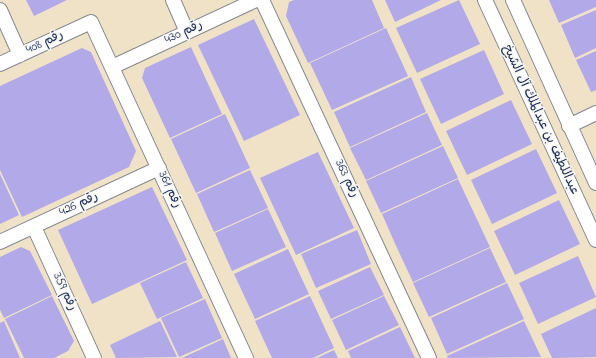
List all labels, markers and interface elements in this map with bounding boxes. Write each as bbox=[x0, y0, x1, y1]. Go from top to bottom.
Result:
street label: رقم 430 bbox=[163, 18, 205, 48]
street label: رقم 408 bbox=[24, 28, 66, 58]
street label: عبداللطيف بن عبدالملك آل الشيخ bbox=[498, 43, 582, 197]
street label: رقم 363 bbox=[330, 158, 362, 200]
street label: رقم 361 bbox=[154, 169, 184, 211]
street label: رقم 426 bbox=[57, 189, 101, 221]
street label: رقم 359 bbox=[48, 270, 80, 314]

